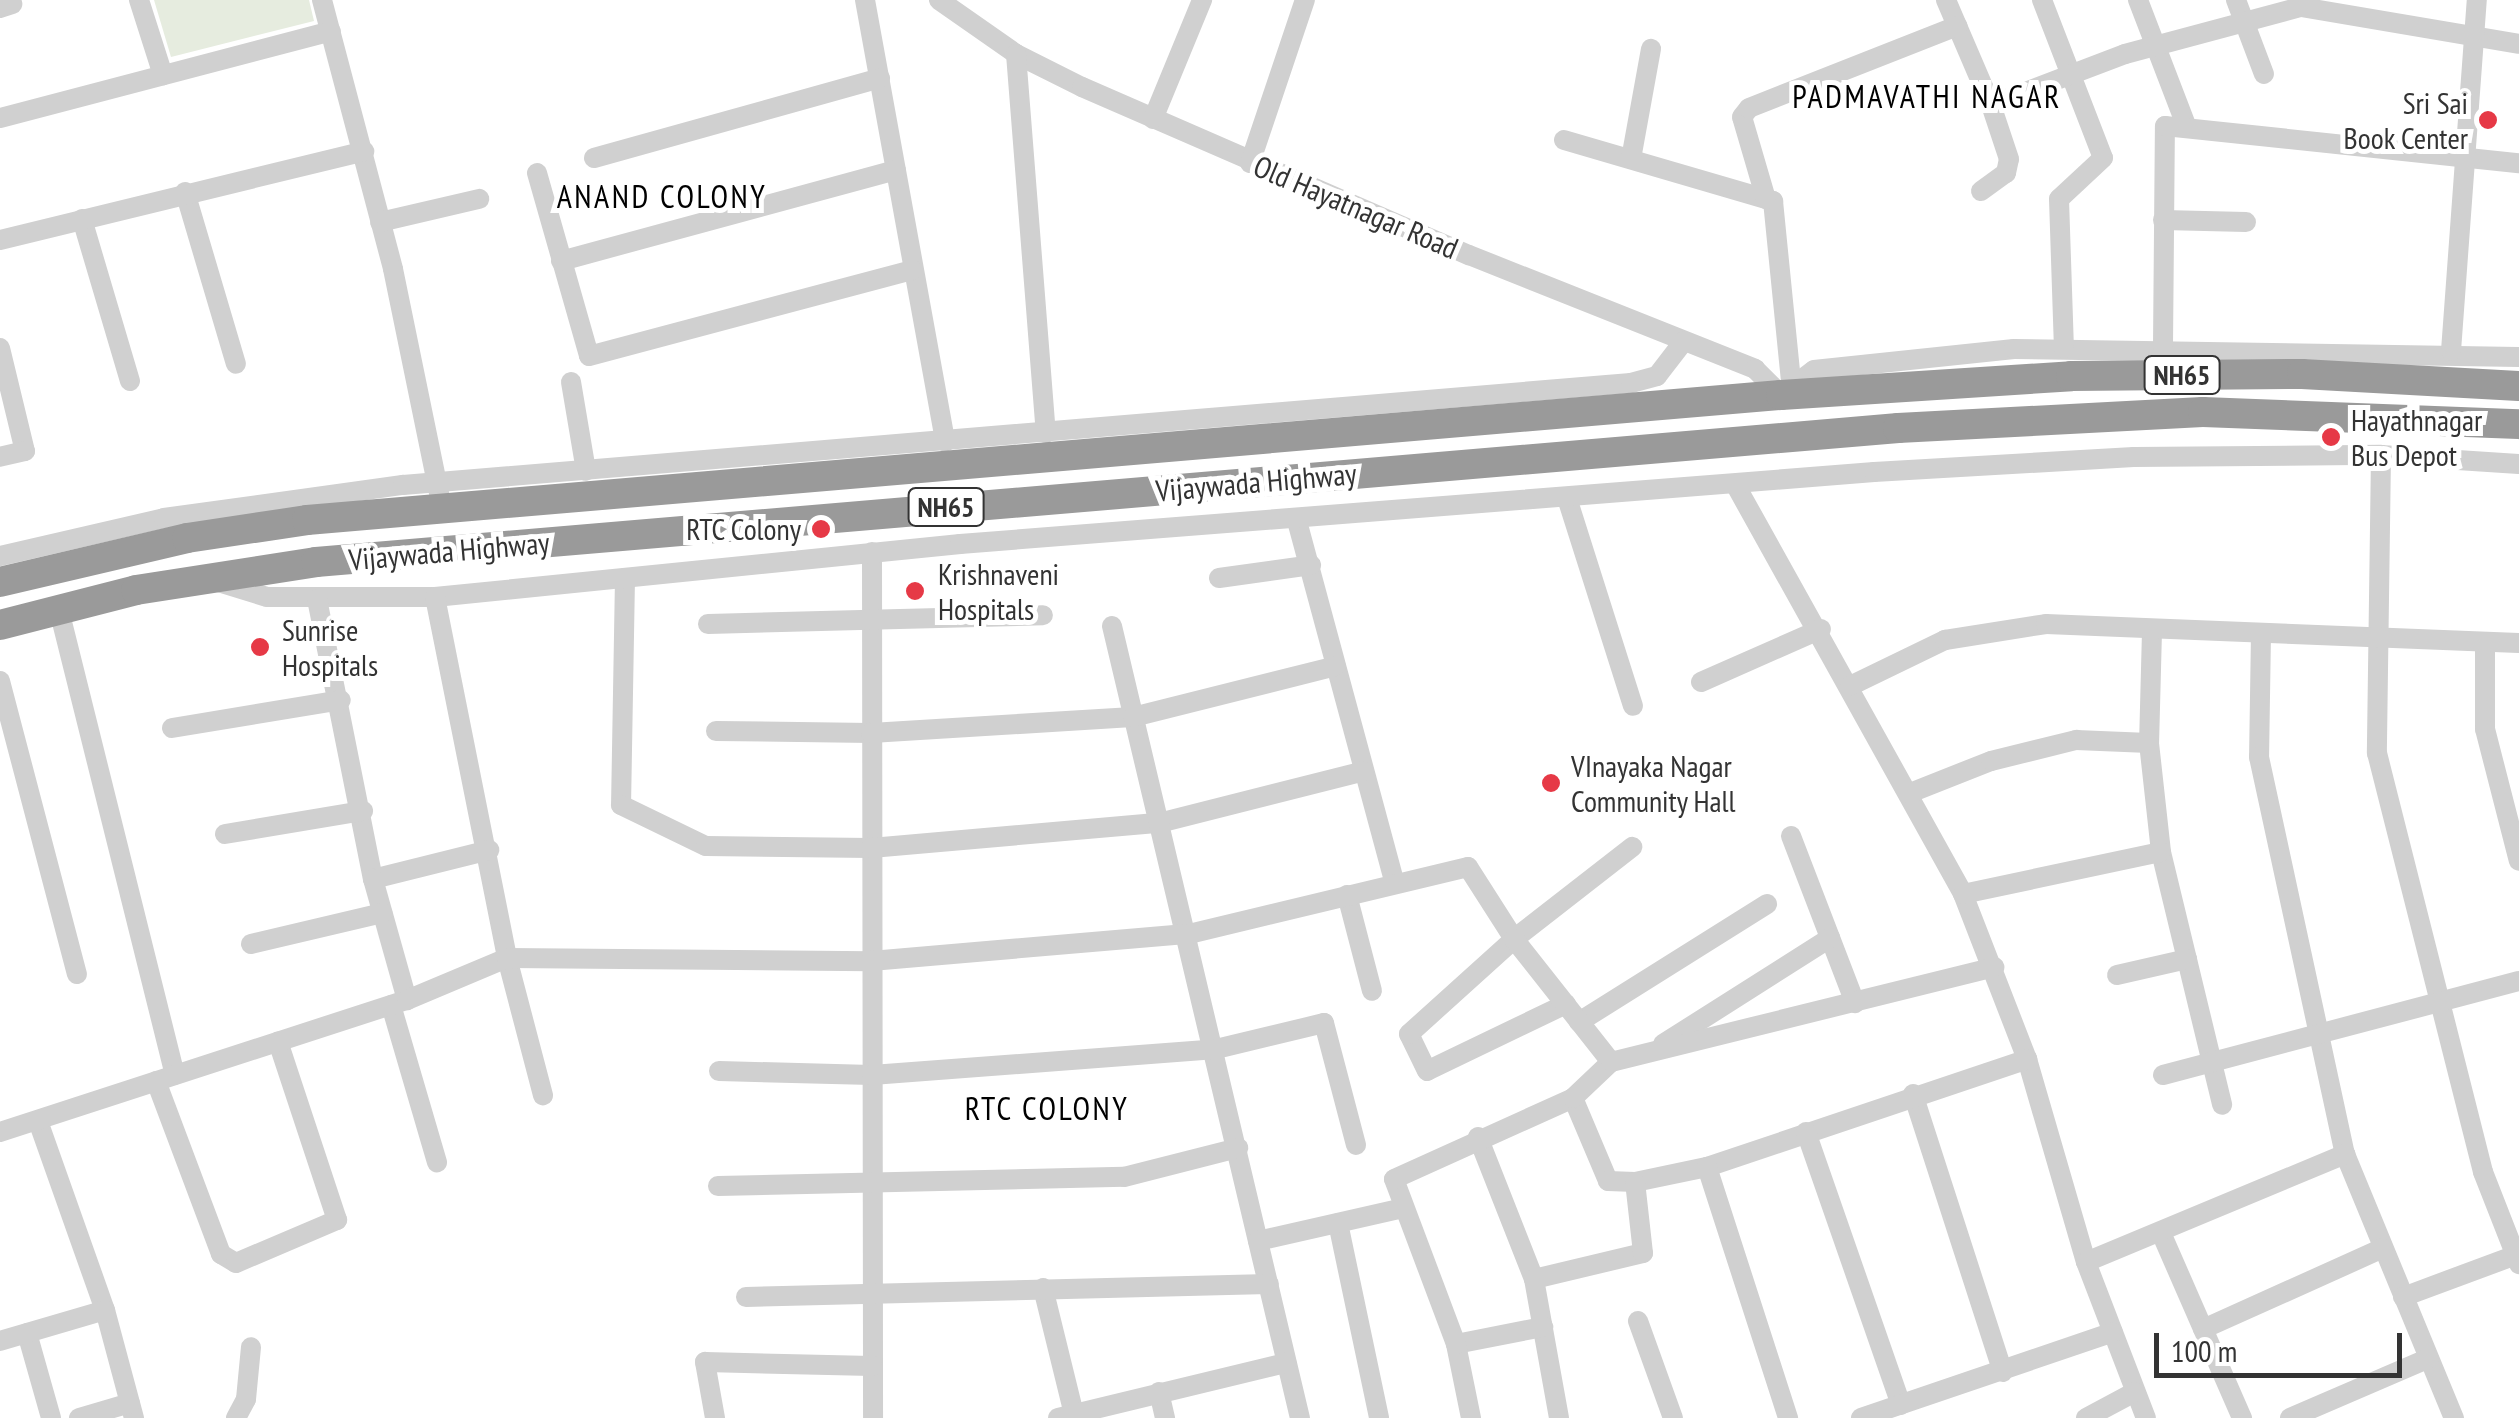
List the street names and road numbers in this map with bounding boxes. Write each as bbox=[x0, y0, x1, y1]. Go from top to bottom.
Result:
street label: Old Hayatnagar Road bbox=[1248, 148, 1464, 266]
road number: NH65 bbox=[2142, 352, 2222, 398]
street label: Vijaywada Highway bbox=[1154, 455, 1358, 509]
road number: NH65 bbox=[906, 484, 986, 530]
street label: Vijaywada Highway bbox=[347, 524, 551, 578]

